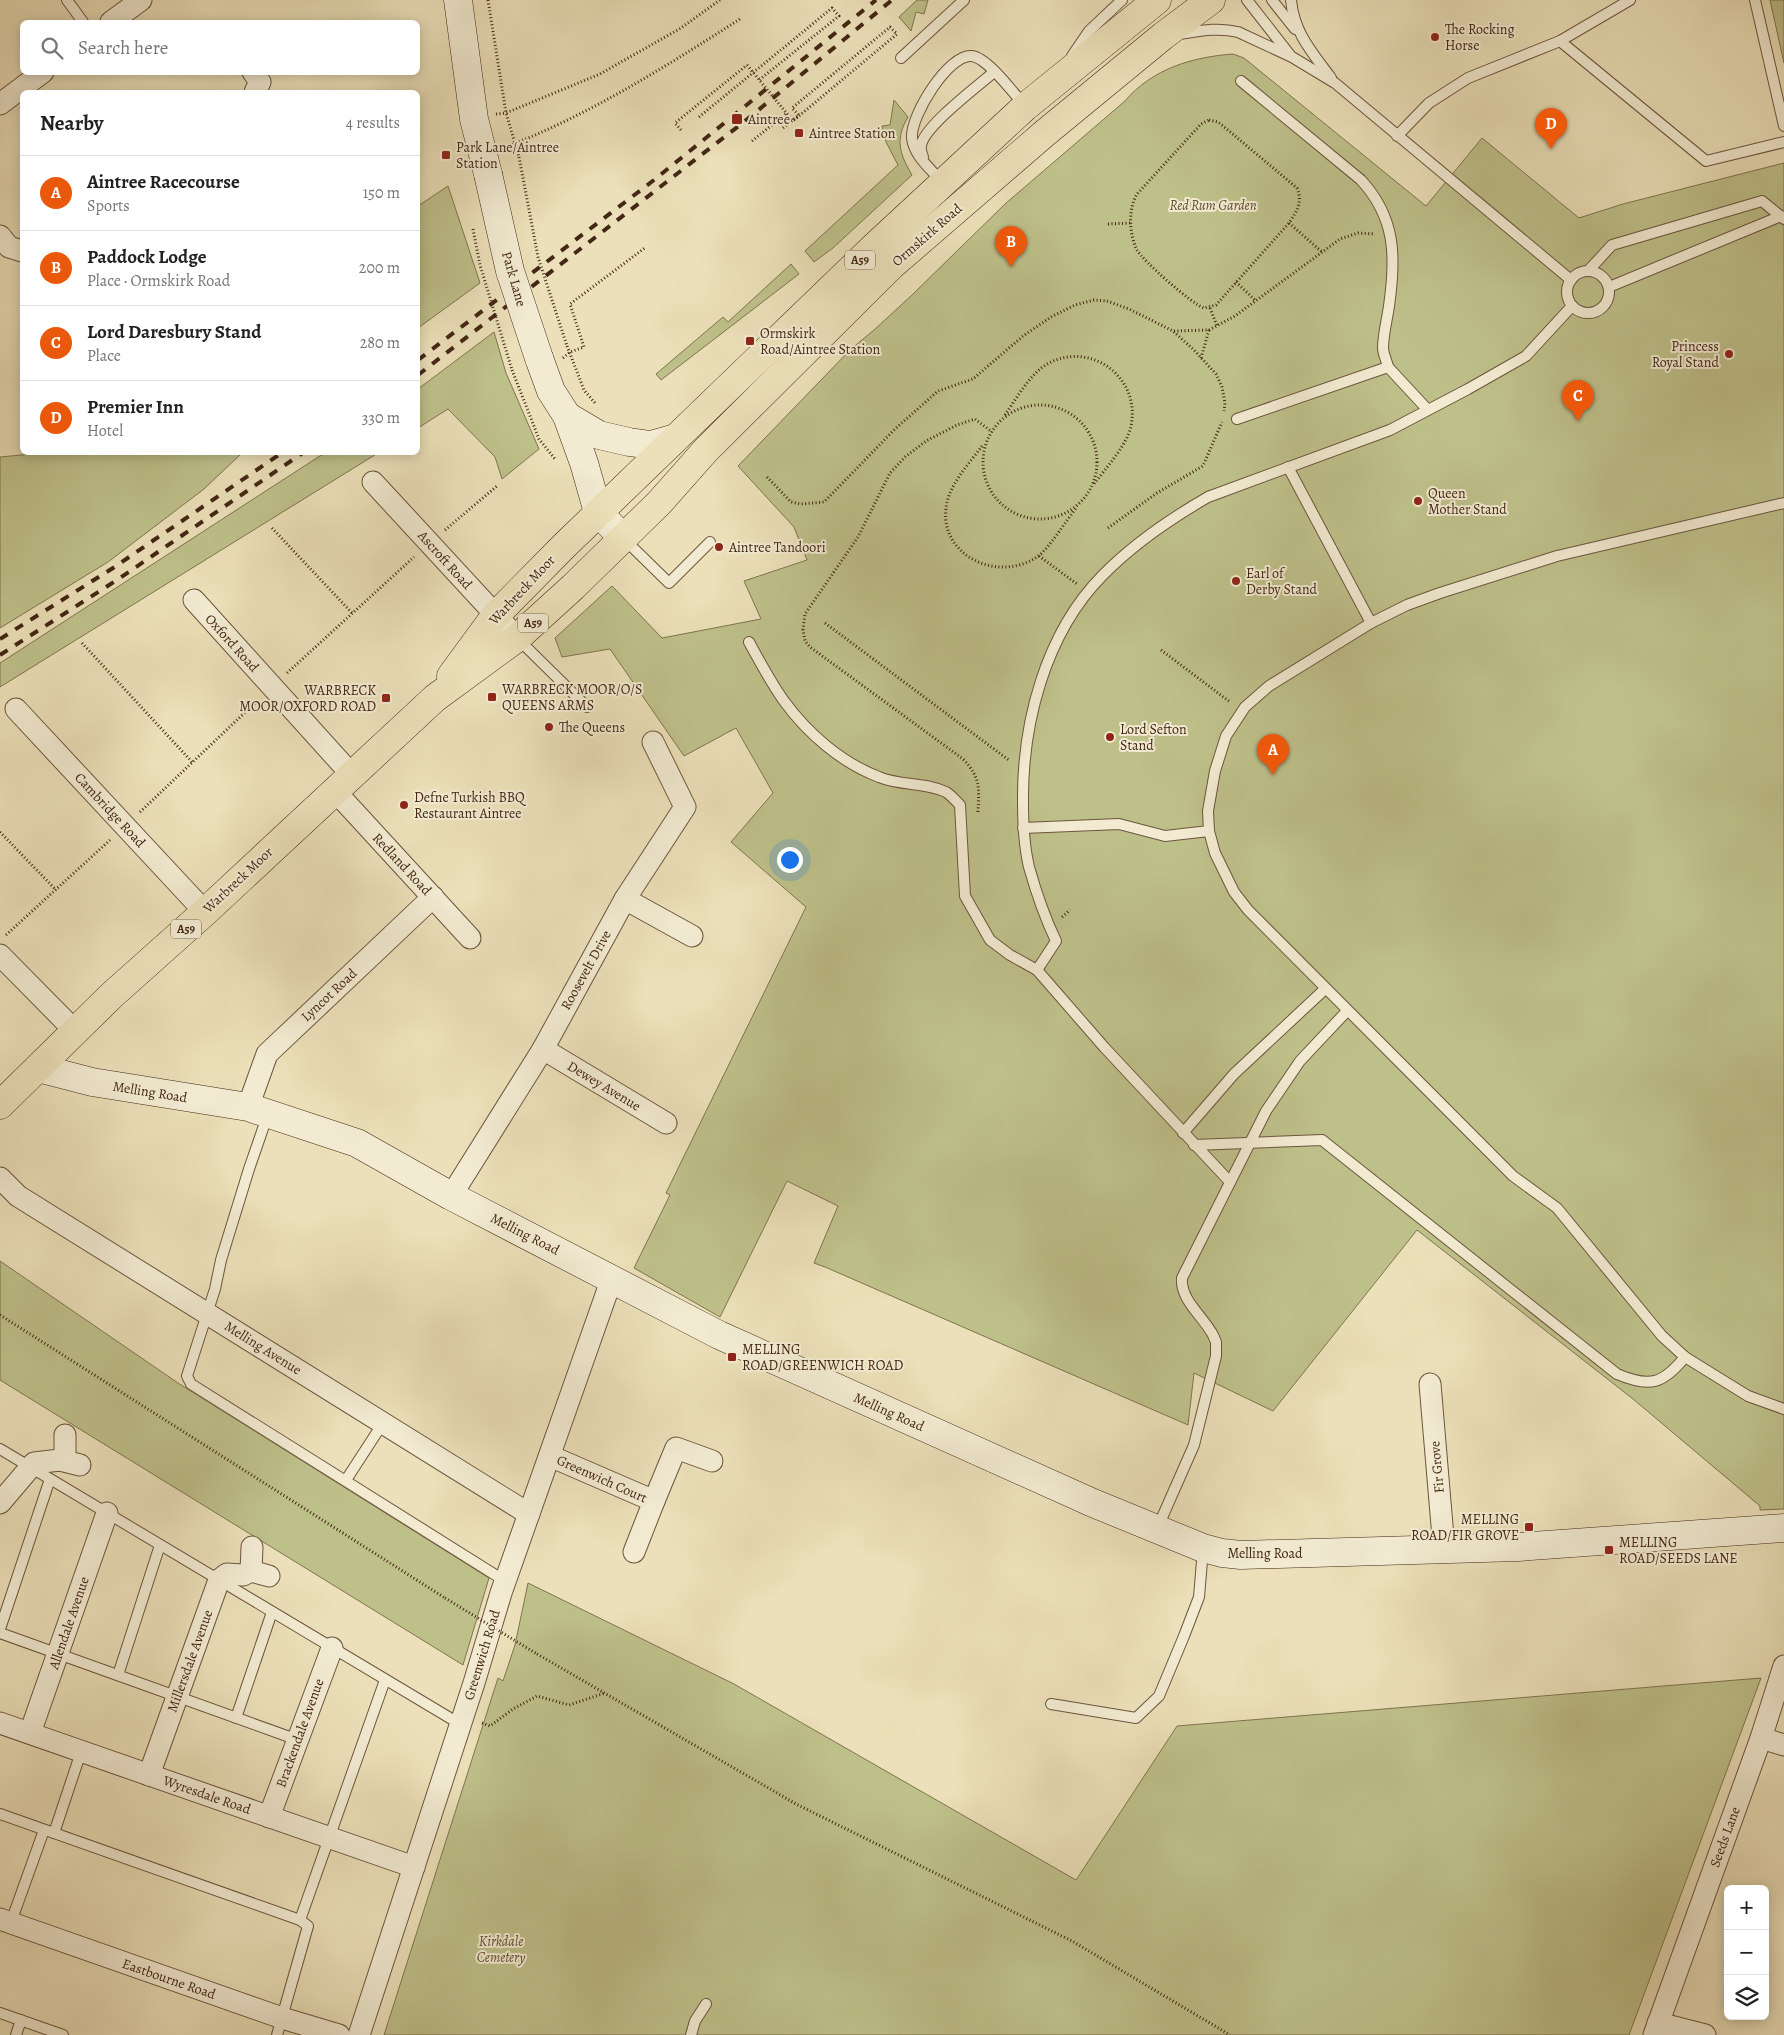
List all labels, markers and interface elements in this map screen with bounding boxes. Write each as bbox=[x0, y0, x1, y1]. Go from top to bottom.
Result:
search box bbox=[20, 20, 420, 75]
place label: The Rocking Horse bbox=[1445, 20, 1515, 55]
marker: The Rocking Horse bbox=[1429, 31, 1441, 43]
icon: search bbox=[38, 34, 66, 62]
text: Search here bbox=[78, 35, 168, 61]
pin: D bbox=[1535, 108, 1567, 149]
text: Nearby bbox=[40, 109, 103, 137]
place label: Aintree bbox=[747, 110, 790, 129]
text: 4 results bbox=[346, 112, 400, 134]
marker: Aintree bbox=[730, 112, 744, 126]
place label: Aintree Station bbox=[808, 124, 896, 143]
marker: Aintree Station bbox=[793, 127, 805, 139]
place label: Park Lane/Aintree Station bbox=[456, 138, 559, 173]
marker: Park Lane/Aintree Station bbox=[440, 149, 452, 161]
text: Aintree Racecourse bbox=[87, 169, 240, 195]
text: A bbox=[51, 182, 61, 204]
text: 150 m bbox=[363, 182, 400, 204]
text: Sports bbox=[87, 195, 130, 217]
park label: Red Rum Garden bbox=[1169, 196, 1257, 215]
street label: Ormskirk Road bbox=[888, 199, 967, 271]
pin: B bbox=[995, 226, 1027, 267]
text: Paddock Lodge bbox=[87, 244, 207, 270]
street label: Park Lane bbox=[497, 249, 531, 309]
road number: A59 bbox=[845, 250, 875, 270]
text: B bbox=[51, 257, 61, 279]
text: 200 m bbox=[359, 257, 400, 279]
text: Place · Ormskirk Road bbox=[87, 270, 230, 292]
text: Lord Daresbury Stand bbox=[87, 319, 261, 345]
place label: Ormskirk Road/Aintree Station bbox=[760, 324, 881, 359]
text: C bbox=[51, 332, 61, 354]
text: 280 m bbox=[360, 332, 400, 354]
marker: Ormskirk Road/Aintree Station bbox=[744, 335, 756, 347]
place label: Princess Royal Stand bbox=[1652, 337, 1719, 372]
text: Place bbox=[87, 345, 121, 367]
marker: Princess Royal Stand bbox=[1723, 348, 1735, 360]
pin: C bbox=[1562, 380, 1594, 421]
text: Premier Inn bbox=[87, 394, 184, 420]
text: D bbox=[50, 407, 62, 429]
text: 330 m bbox=[362, 407, 400, 429]
text: Hotel bbox=[87, 420, 123, 442]
place label: Queen Mother Stand bbox=[1428, 484, 1507, 519]
marker: Queen Mother Stand bbox=[1412, 495, 1424, 507]
street label: Ascroft Road bbox=[413, 526, 477, 594]
place label: Aintree Tandoori bbox=[728, 538, 826, 557]
marker: Aintree Tandoori bbox=[713, 541, 725, 553]
street label: Warbreck Moor bbox=[484, 551, 560, 630]
place label: Earl of Derby Stand bbox=[1246, 564, 1318, 599]
marker: Earl of Derby Stand bbox=[1230, 575, 1242, 587]
street label: Oxford Road bbox=[201, 610, 264, 677]
road number: A59 bbox=[518, 614, 548, 632]
place label: WARBRECK MOOR/O/S QUEENS ARMS bbox=[501, 680, 642, 715]
place label: WARBRECK MOOR/OXFORD ROAD bbox=[239, 681, 376, 716]
marker: WARBRECK MOOR/O/S QUEENS ARMS bbox=[486, 691, 498, 703]
marker: WARBRECK MOOR/OXFORD ROAD bbox=[380, 692, 392, 704]
place label: The Queens bbox=[559, 718, 625, 737]
place label: Lord Sefton Stand bbox=[1120, 720, 1187, 755]
marker: The Queens bbox=[543, 721, 555, 733]
marker: Lord Sefton Stand bbox=[1104, 731, 1116, 743]
pin: A bbox=[1257, 734, 1289, 775]
street label: Cambridge Road bbox=[70, 768, 150, 852]
place label: Defne Turkish BBQ Restaurant Aintree bbox=[414, 788, 527, 823]
marker: Defne Turkish BBQ Restaurant Aintree bbox=[398, 799, 410, 811]
street label: Redland Road bbox=[368, 829, 436, 900]
street label: Warbreck Moor bbox=[198, 842, 277, 918]
your location bbox=[777, 847, 803, 873]
road number: A59 bbox=[171, 920, 201, 939]
street label: Roosevelt Drive bbox=[556, 927, 616, 1013]
street label: Lyncot Road bbox=[297, 964, 361, 1026]
street label: Dewey Avenue bbox=[564, 1057, 644, 1115]
street label: Melling Road bbox=[111, 1077, 189, 1107]
street label: Melling Road bbox=[487, 1208, 563, 1260]
street label: Melling Avenue bbox=[221, 1317, 305, 1379]
place label: MELLING ROAD/GREENWICH ROAD bbox=[742, 1340, 903, 1375]
marker: MELLING ROAD/GREENWICH ROAD bbox=[726, 1351, 738, 1363]
street label: Melling Road bbox=[851, 1388, 928, 1436]
street label: Fir Grove bbox=[1425, 1440, 1449, 1494]
street label: Greenwich Court bbox=[554, 1451, 651, 1508]
place label: MELLING ROAD/FIR GROVE bbox=[1411, 1510, 1519, 1545]
marker: MELLING ROAD/FIR GROVE bbox=[1523, 1521, 1535, 1533]
place label: MELLING ROAD/SEEDS LANE bbox=[1619, 1533, 1738, 1568]
street label: Melling Road bbox=[1227, 1544, 1303, 1563]
marker: MELLING ROAD/SEEDS LANE bbox=[1603, 1544, 1615, 1556]
street label: Allendale Avenue bbox=[44, 1574, 94, 1673]
street label: Millersdale Avenue bbox=[163, 1607, 217, 1715]
street label: Greenwich Road bbox=[459, 1607, 505, 1702]
street label: Brackendale Avenue bbox=[271, 1676, 329, 1790]
street label: Wyresdale Road bbox=[160, 1771, 254, 1819]
street label: Seeds Lane bbox=[1705, 1804, 1745, 1870]
map controls bbox=[1724, 1885, 1769, 2020]
button: + bbox=[1724, 1885, 1769, 1930]
button: − bbox=[1724, 1930, 1769, 1975]
park label: Kirkdale Cemetery bbox=[477, 1932, 525, 1967]
street label: Eastbourne Road bbox=[120, 1954, 219, 2004]
button: layers bbox=[1724, 1975, 1769, 2020]

